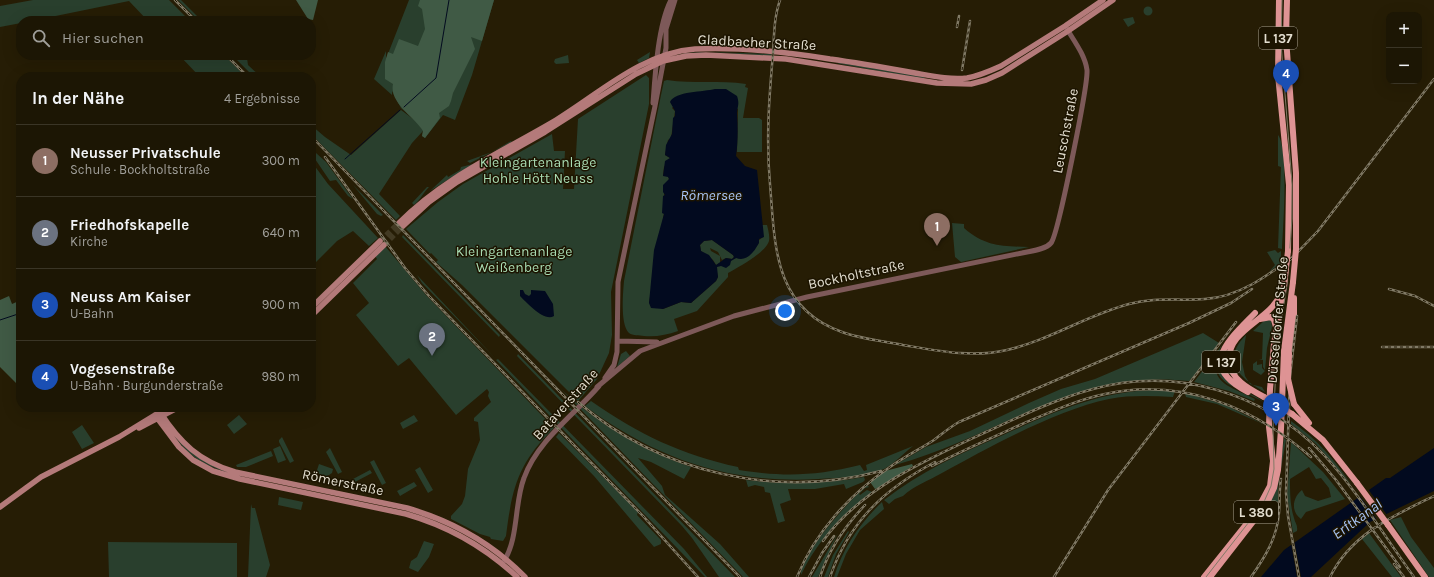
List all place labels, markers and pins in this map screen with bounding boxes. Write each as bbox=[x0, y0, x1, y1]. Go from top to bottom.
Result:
pin: 4 bbox=[1273, 60, 1299, 93]
pin: 1 bbox=[924, 213, 950, 246]
pin: 2 bbox=[419, 323, 445, 356]
pin: 3 bbox=[1263, 393, 1289, 426]

